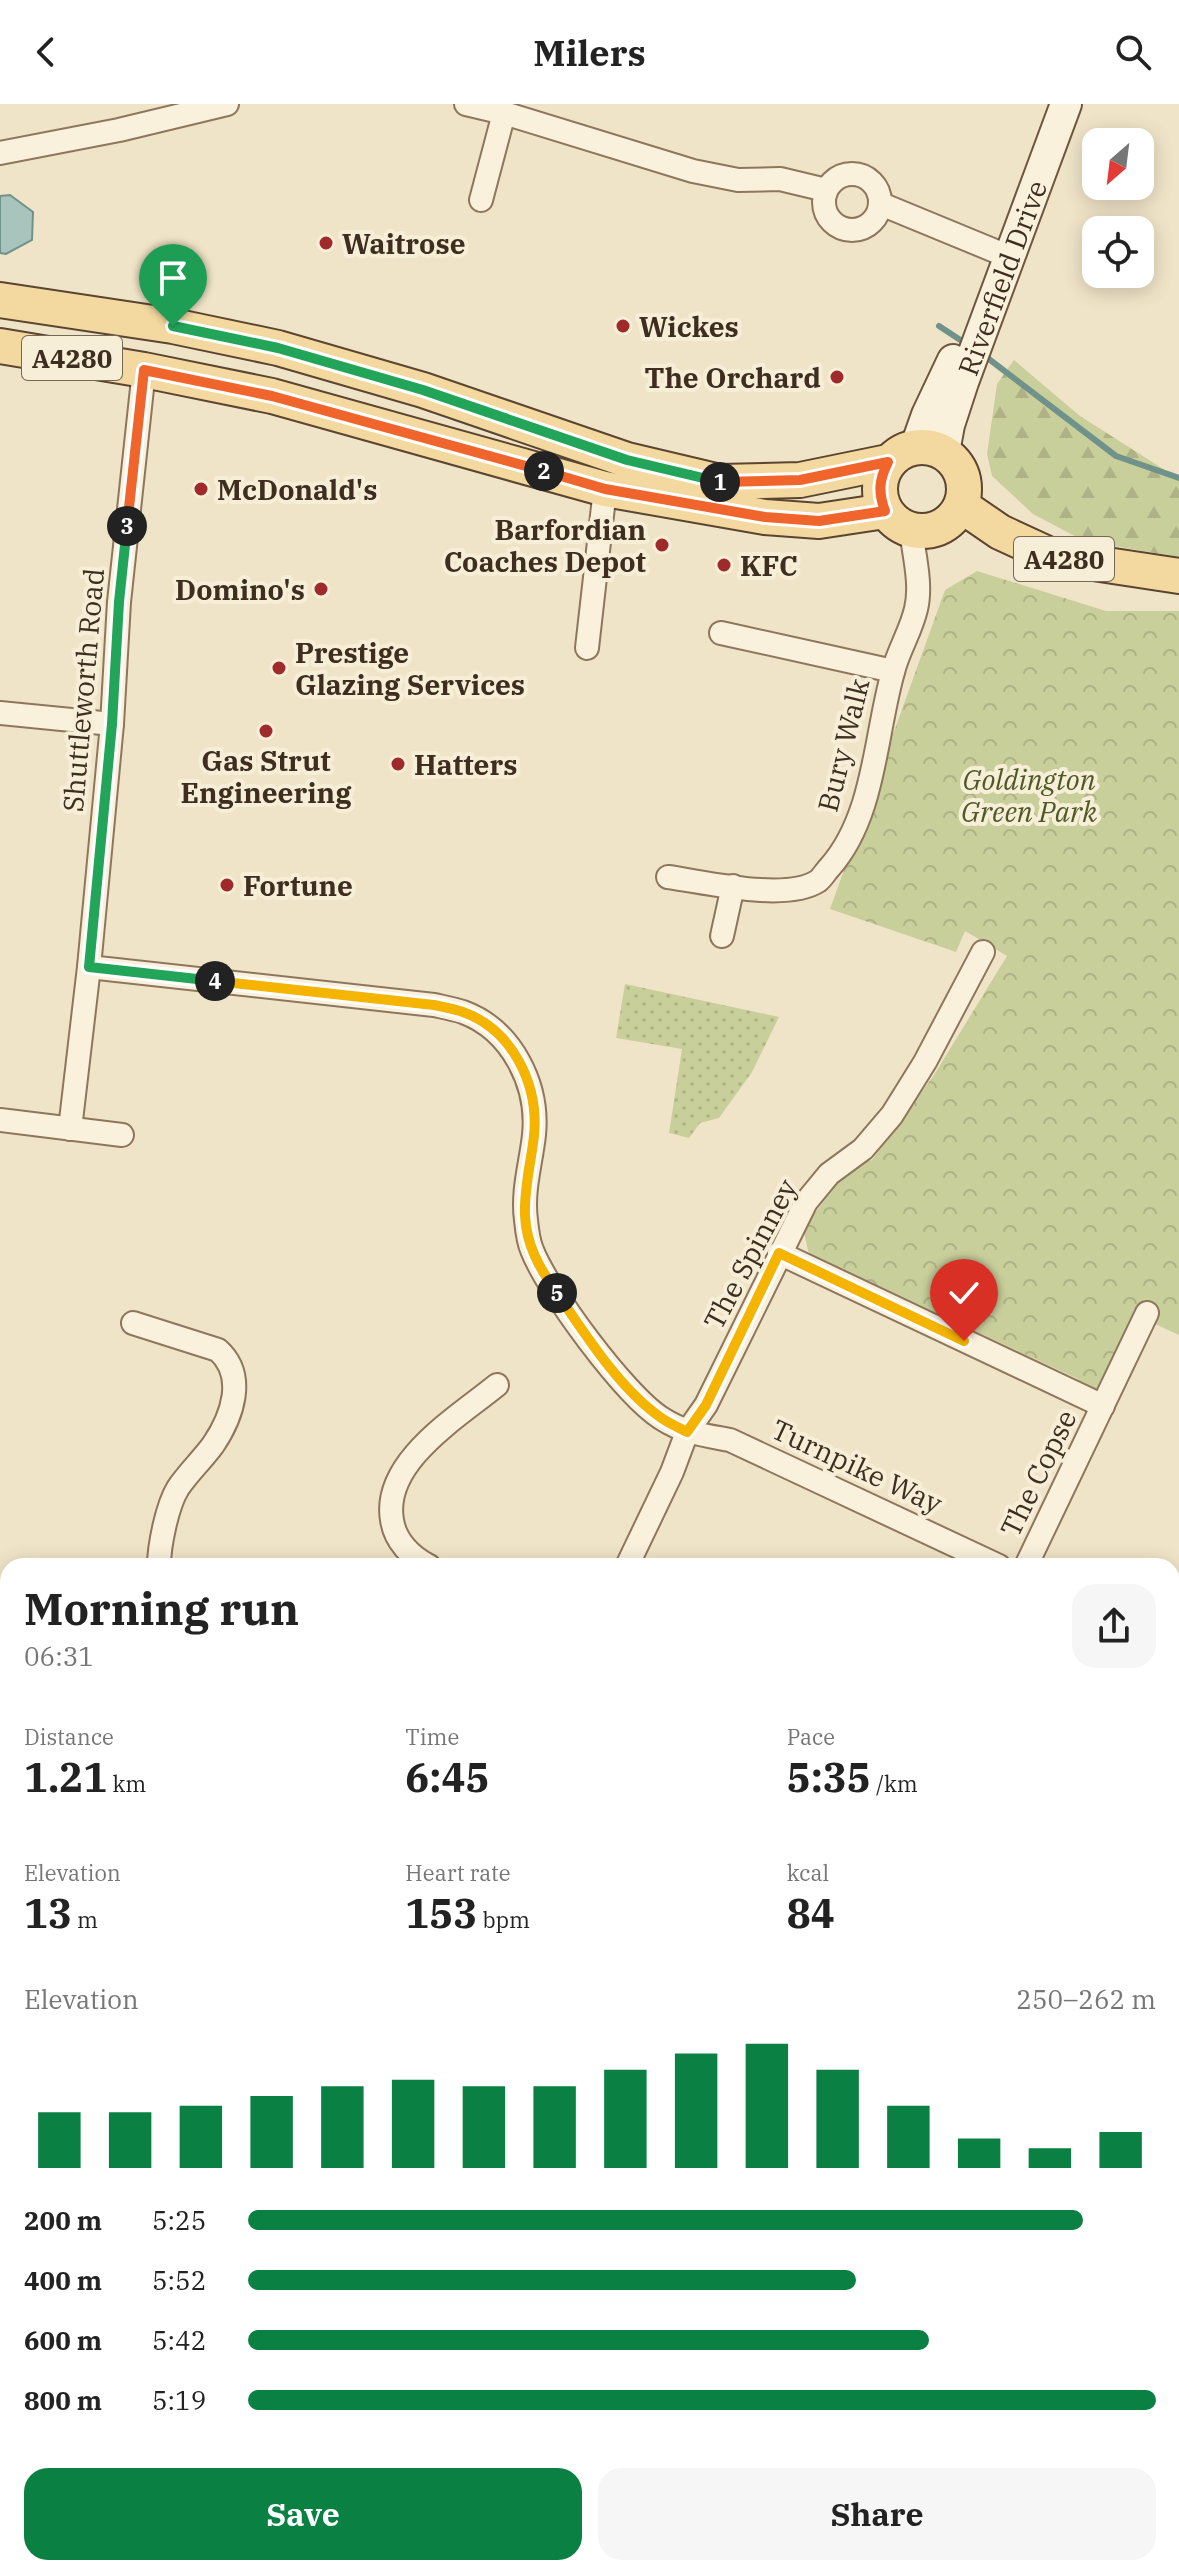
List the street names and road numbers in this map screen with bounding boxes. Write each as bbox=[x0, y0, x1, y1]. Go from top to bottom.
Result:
street label: Riverfield Drive bbox=[949, 175, 1055, 380]
road number: A4280 bbox=[22, 336, 122, 380]
road number: A4280 bbox=[1014, 537, 1114, 581]
street label: Shuttleworth Road bbox=[54, 566, 112, 814]
street label: Bury Walk bbox=[809, 674, 878, 815]
street label: The Spinney bbox=[695, 1172, 805, 1336]
street label: The Copse bbox=[991, 1403, 1085, 1543]
street label: Turnpike Way bbox=[766, 1410, 948, 1522]

